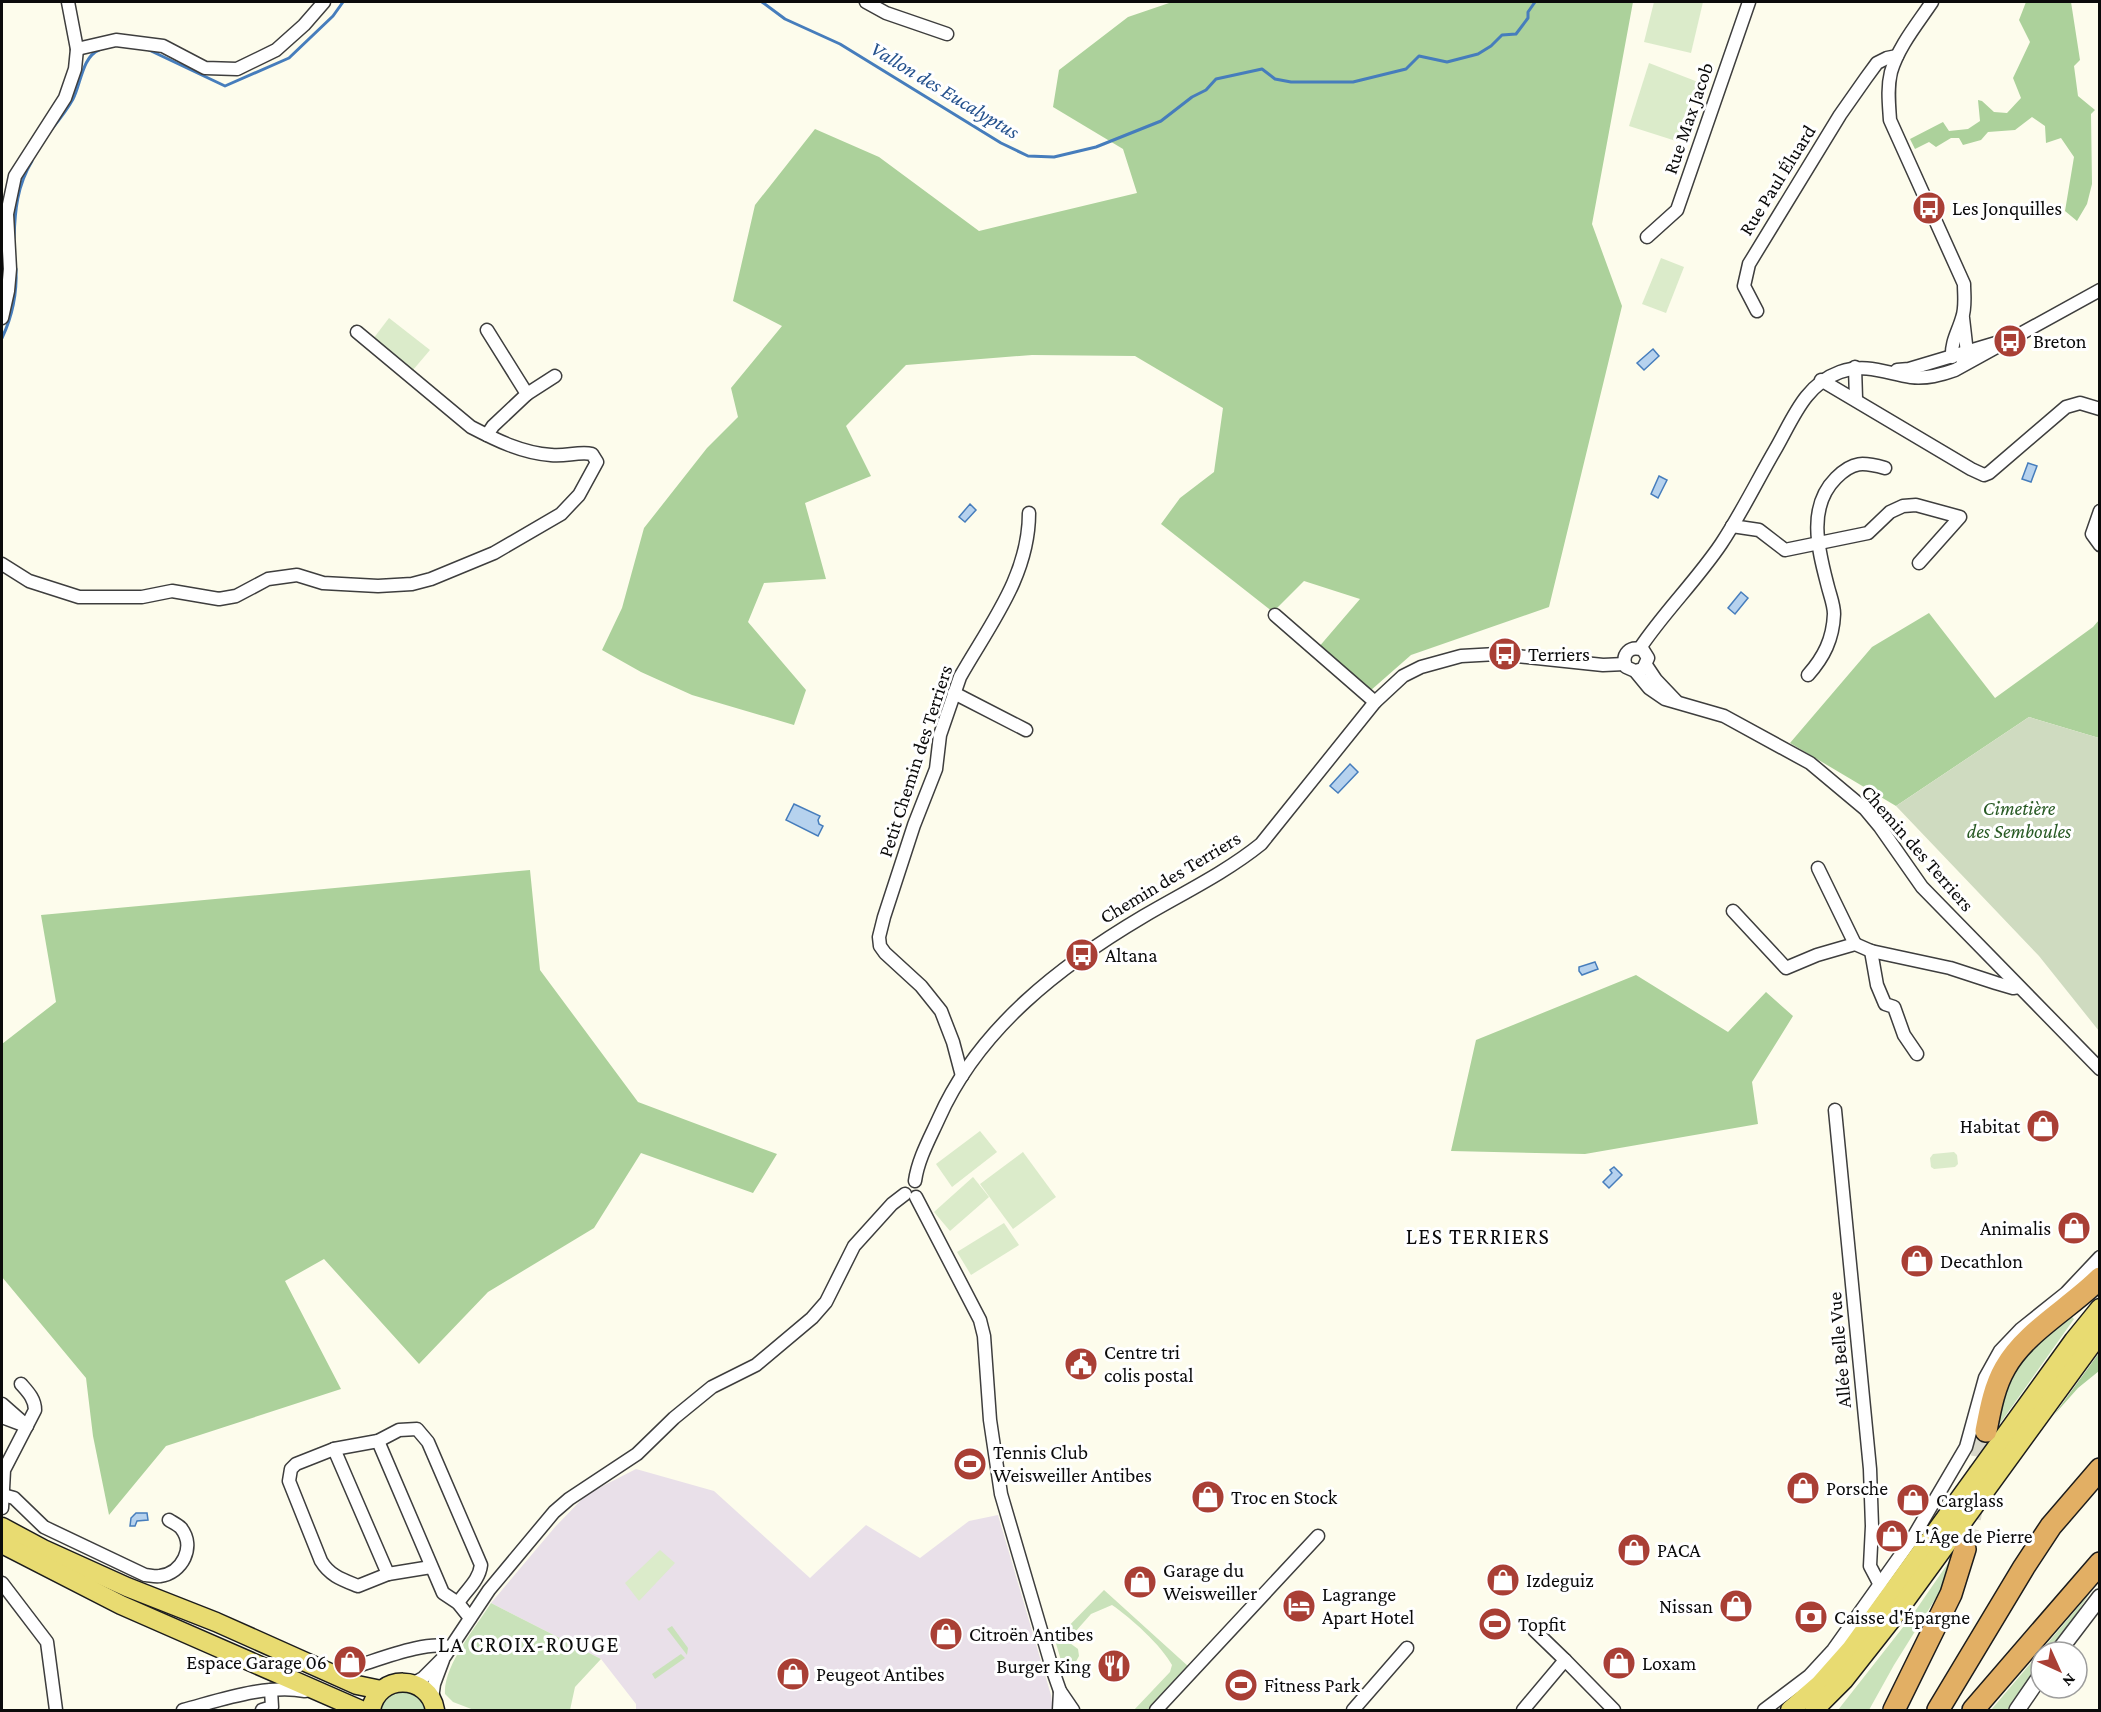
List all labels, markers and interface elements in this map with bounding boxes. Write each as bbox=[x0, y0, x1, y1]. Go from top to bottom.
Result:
water label: Vallon des Eucalyptus bbox=[866, 36, 1024, 144]
street label: Rue Max Jacob bbox=[1659, 59, 1718, 177]
street label: Rue Paul Éluard bbox=[1734, 120, 1820, 239]
bus stop icon: Les Jonquilles bbox=[1911, 190, 1947, 226]
place label: Les Jonquilles bbox=[1952, 197, 2062, 220]
bus stop icon: Breton bbox=[1992, 323, 2028, 359]
place label: Breton bbox=[2033, 330, 2087, 352]
bus stop icon: Terriers bbox=[1487, 636, 1523, 672]
place label: Terriers bbox=[1528, 643, 1590, 665]
street label: Petit Chemin des Terriers bbox=[874, 662, 957, 860]
street label: Chemin des Terriers bbox=[1857, 780, 1979, 916]
park label: Cimetière des Semboules bbox=[1967, 797, 2072, 842]
street label: Chemin des Terriers bbox=[1096, 826, 1244, 928]
bus stop icon: Altana bbox=[1064, 937, 1100, 973]
place label: Altana bbox=[1105, 944, 1157, 966]
shop icon: Habitat bbox=[2025, 1108, 2061, 1144]
place label: Habitat bbox=[1960, 1115, 2020, 1137]
shop icon: Animalis bbox=[2056, 1210, 2092, 1246]
place label: Animalis bbox=[1980, 1217, 2051, 1239]
district label: LES TERRIERS bbox=[1406, 1224, 1550, 1249]
shop icon: Decathlon bbox=[1899, 1243, 1935, 1279]
place label: Decathlon bbox=[1940, 1250, 2023, 1272]
street label: Allée Belle Vue bbox=[1823, 1291, 1855, 1409]
place label: Centre tri colis postal bbox=[1104, 1341, 1194, 1387]
public building icon: Centre tri colis postal bbox=[1063, 1346, 1099, 1382]
place label: Tennis Club Weisweiller Antibes bbox=[993, 1441, 1152, 1486]
sports icon: Tennis Club Weisweiller Antibes bbox=[952, 1446, 988, 1482]
shop icon: Porsche bbox=[1785, 1470, 1821, 1506]
place label: Porsche bbox=[1826, 1477, 1888, 1499]
shop icon: Troc en Stock bbox=[1190, 1479, 1226, 1515]
shop icon: Carglass bbox=[1895, 1482, 1931, 1518]
place label: Troc en Stock bbox=[1231, 1486, 1338, 1508]
place label: Carglass bbox=[1936, 1489, 2004, 1512]
shop icon: L'Âge de Pierre bbox=[1874, 1518, 1910, 1554]
place label: L'Âge de Pierre bbox=[1915, 1525, 2033, 1548]
shop icon: PACA bbox=[1616, 1532, 1652, 1568]
place label: PACA bbox=[1657, 1539, 1701, 1561]
place label: Garage du Weisweiller bbox=[1163, 1559, 1257, 1604]
shop icon: Izdeguiz bbox=[1485, 1562, 1521, 1598]
shop icon: Garage du Weisweiller bbox=[1122, 1564, 1158, 1600]
place label: Izdeguiz bbox=[1526, 1569, 1594, 1592]
place label: Lagrange Apart Hotel bbox=[1322, 1583, 1414, 1629]
hotel icon: Lagrange Apart Hotel bbox=[1281, 1588, 1317, 1624]
shop icon: Nissan bbox=[1718, 1588, 1754, 1624]
place label: Nissan bbox=[1659, 1595, 1713, 1617]
bank icon: Caisse d'Épargne bbox=[1793, 1599, 1829, 1635]
sports icon: Topfit bbox=[1477, 1606, 1513, 1642]
place label: Caisse d'Épargne bbox=[1834, 1606, 1970, 1629]
place label: Topfit bbox=[1518, 1613, 1566, 1636]
shop icon: Citroën Antibes bbox=[928, 1616, 964, 1652]
place label: Citroën Antibes bbox=[969, 1623, 1094, 1645]
district label: LA CROIX-ROUGE bbox=[438, 1632, 620, 1657]
north arrow bbox=[2029, 1640, 2089, 1700]
shop icon: Espace Garage 06 bbox=[332, 1644, 368, 1680]
shop icon: Loxam bbox=[1601, 1645, 1637, 1681]
restaurant icon: Burger King bbox=[1096, 1648, 1132, 1684]
place label: Espace Garage 06 bbox=[186, 1651, 327, 1674]
place label: Loxam bbox=[1642, 1652, 1696, 1674]
place label: Burger King bbox=[996, 1655, 1091, 1678]
shop icon: Peugeot Antibes bbox=[775, 1656, 811, 1692]
place label: Peugeot Antibes bbox=[816, 1663, 945, 1686]
sports icon: Fitness Park bbox=[1223, 1667, 1259, 1703]
text: N bbox=[2059, 1670, 2079, 1690]
place label: Fitness Park bbox=[1264, 1674, 1361, 1696]

